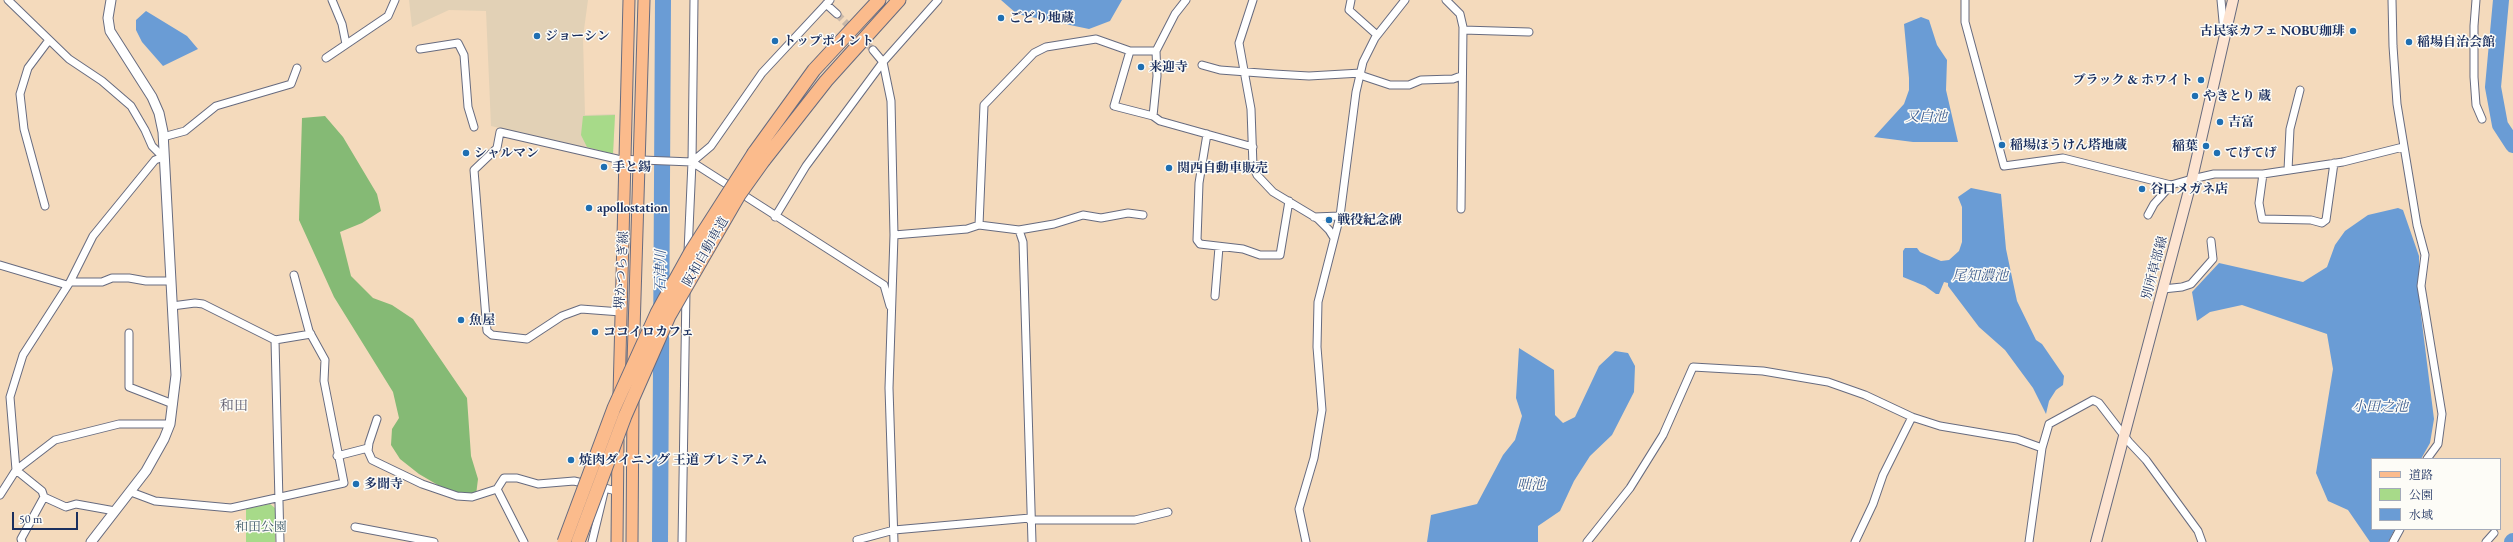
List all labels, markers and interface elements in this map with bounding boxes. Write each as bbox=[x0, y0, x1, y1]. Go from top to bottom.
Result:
place label: ごどり地蔵 bbox=[1009, 10, 1074, 26]
marker: ごどり地蔵 bbox=[996, 13, 1006, 23]
place label: 古民家カフェ NOBU珈琲 bbox=[2200, 23, 2345, 39]
marker: 古民家カフェ NOBU珈琲 bbox=[2348, 26, 2358, 36]
place label: ジョーシン bbox=[545, 28, 610, 44]
marker: ジョーシン bbox=[532, 31, 542, 41]
place label: トップポイント bbox=[783, 33, 874, 49]
place label: 稲場自治会館 bbox=[2417, 34, 2495, 50]
marker: トップポイント bbox=[770, 36, 780, 46]
marker: 稲場自治会館 bbox=[2404, 37, 2414, 47]
place label: 来迎寺 bbox=[1149, 59, 1188, 75]
marker: 来迎寺 bbox=[1136, 62, 1146, 72]
place label: ブラック & ホワイト bbox=[2072, 72, 2193, 88]
marker: ブラック & ホワイト bbox=[2196, 75, 2206, 85]
place label: やきとり 蔵 bbox=[2203, 88, 2271, 104]
marker: やきとり 蔵 bbox=[2190, 91, 2200, 101]
water label: 又白池 bbox=[1905, 109, 1947, 125]
place label: 吉富 bbox=[2228, 114, 2254, 130]
marker: 吉富 bbox=[2215, 117, 2225, 127]
place label: 稲場ほうけん塔地蔵 bbox=[2010, 137, 2127, 153]
place label: 稲葉 bbox=[2172, 138, 2198, 154]
marker: 稲場ほうけん塔地蔵 bbox=[1997, 140, 2007, 150]
marker: 稲葉 bbox=[2201, 141, 2211, 151]
place label: シャルマン bbox=[474, 145, 539, 161]
place label: てげてげ bbox=[2225, 145, 2277, 161]
marker: シャルマン bbox=[461, 148, 471, 158]
marker: てげてげ bbox=[2212, 148, 2222, 158]
place label: 手と錫 bbox=[612, 159, 651, 175]
place label: 関西自動車販売 bbox=[1177, 160, 1268, 176]
marker: 手と錫 bbox=[599, 162, 609, 172]
marker: 関西自動車販売 bbox=[1164, 163, 1174, 173]
place label: 谷口メガネ店 bbox=[2150, 181, 2228, 197]
marker: 谷口メガネ店 bbox=[2137, 184, 2147, 194]
place label: apollostation bbox=[597, 200, 668, 216]
marker: apollostation bbox=[584, 203, 594, 213]
place label: 戦役紀念碑 bbox=[1337, 212, 1402, 228]
street label: 阪和自動車道 bbox=[680, 214, 732, 290]
marker: 戦役紀念碑 bbox=[1324, 215, 1334, 225]
street label: 堺かつらぎ線 bbox=[612, 231, 632, 309]
street label: 別所草部線 bbox=[2139, 235, 2171, 301]
water label: 石津川 bbox=[653, 250, 669, 292]
water label: 尾知濃池 bbox=[1952, 268, 2008, 284]
place label: 魚屋 bbox=[469, 312, 495, 328]
marker: 魚屋 bbox=[456, 315, 466, 325]
place label: ココイロカフェ bbox=[603, 324, 694, 340]
marker: ココイロカフェ bbox=[590, 327, 600, 337]
district label: 和田 bbox=[220, 398, 248, 414]
water label: 小田之池 bbox=[2352, 399, 2408, 415]
place label: 焼肉ダイニング 王道 プレミアム bbox=[579, 452, 767, 468]
marker: 焼肉ダイニング 王道 プレミアム bbox=[566, 455, 576, 465]
legend bbox=[2371, 458, 2501, 530]
text: 道路 bbox=[2409, 467, 2433, 483]
place label: 多聞寺 bbox=[364, 476, 403, 492]
water label: 咄池 bbox=[1517, 477, 1545, 493]
marker: 多聞寺 bbox=[351, 479, 361, 489]
text: 公園 bbox=[2409, 487, 2433, 503]
scale bar bbox=[14, 504, 80, 530]
text: 水域 bbox=[2409, 507, 2433, 523]
text: 50 m bbox=[19, 511, 42, 527]
park label: 和田公園 bbox=[235, 519, 287, 535]

